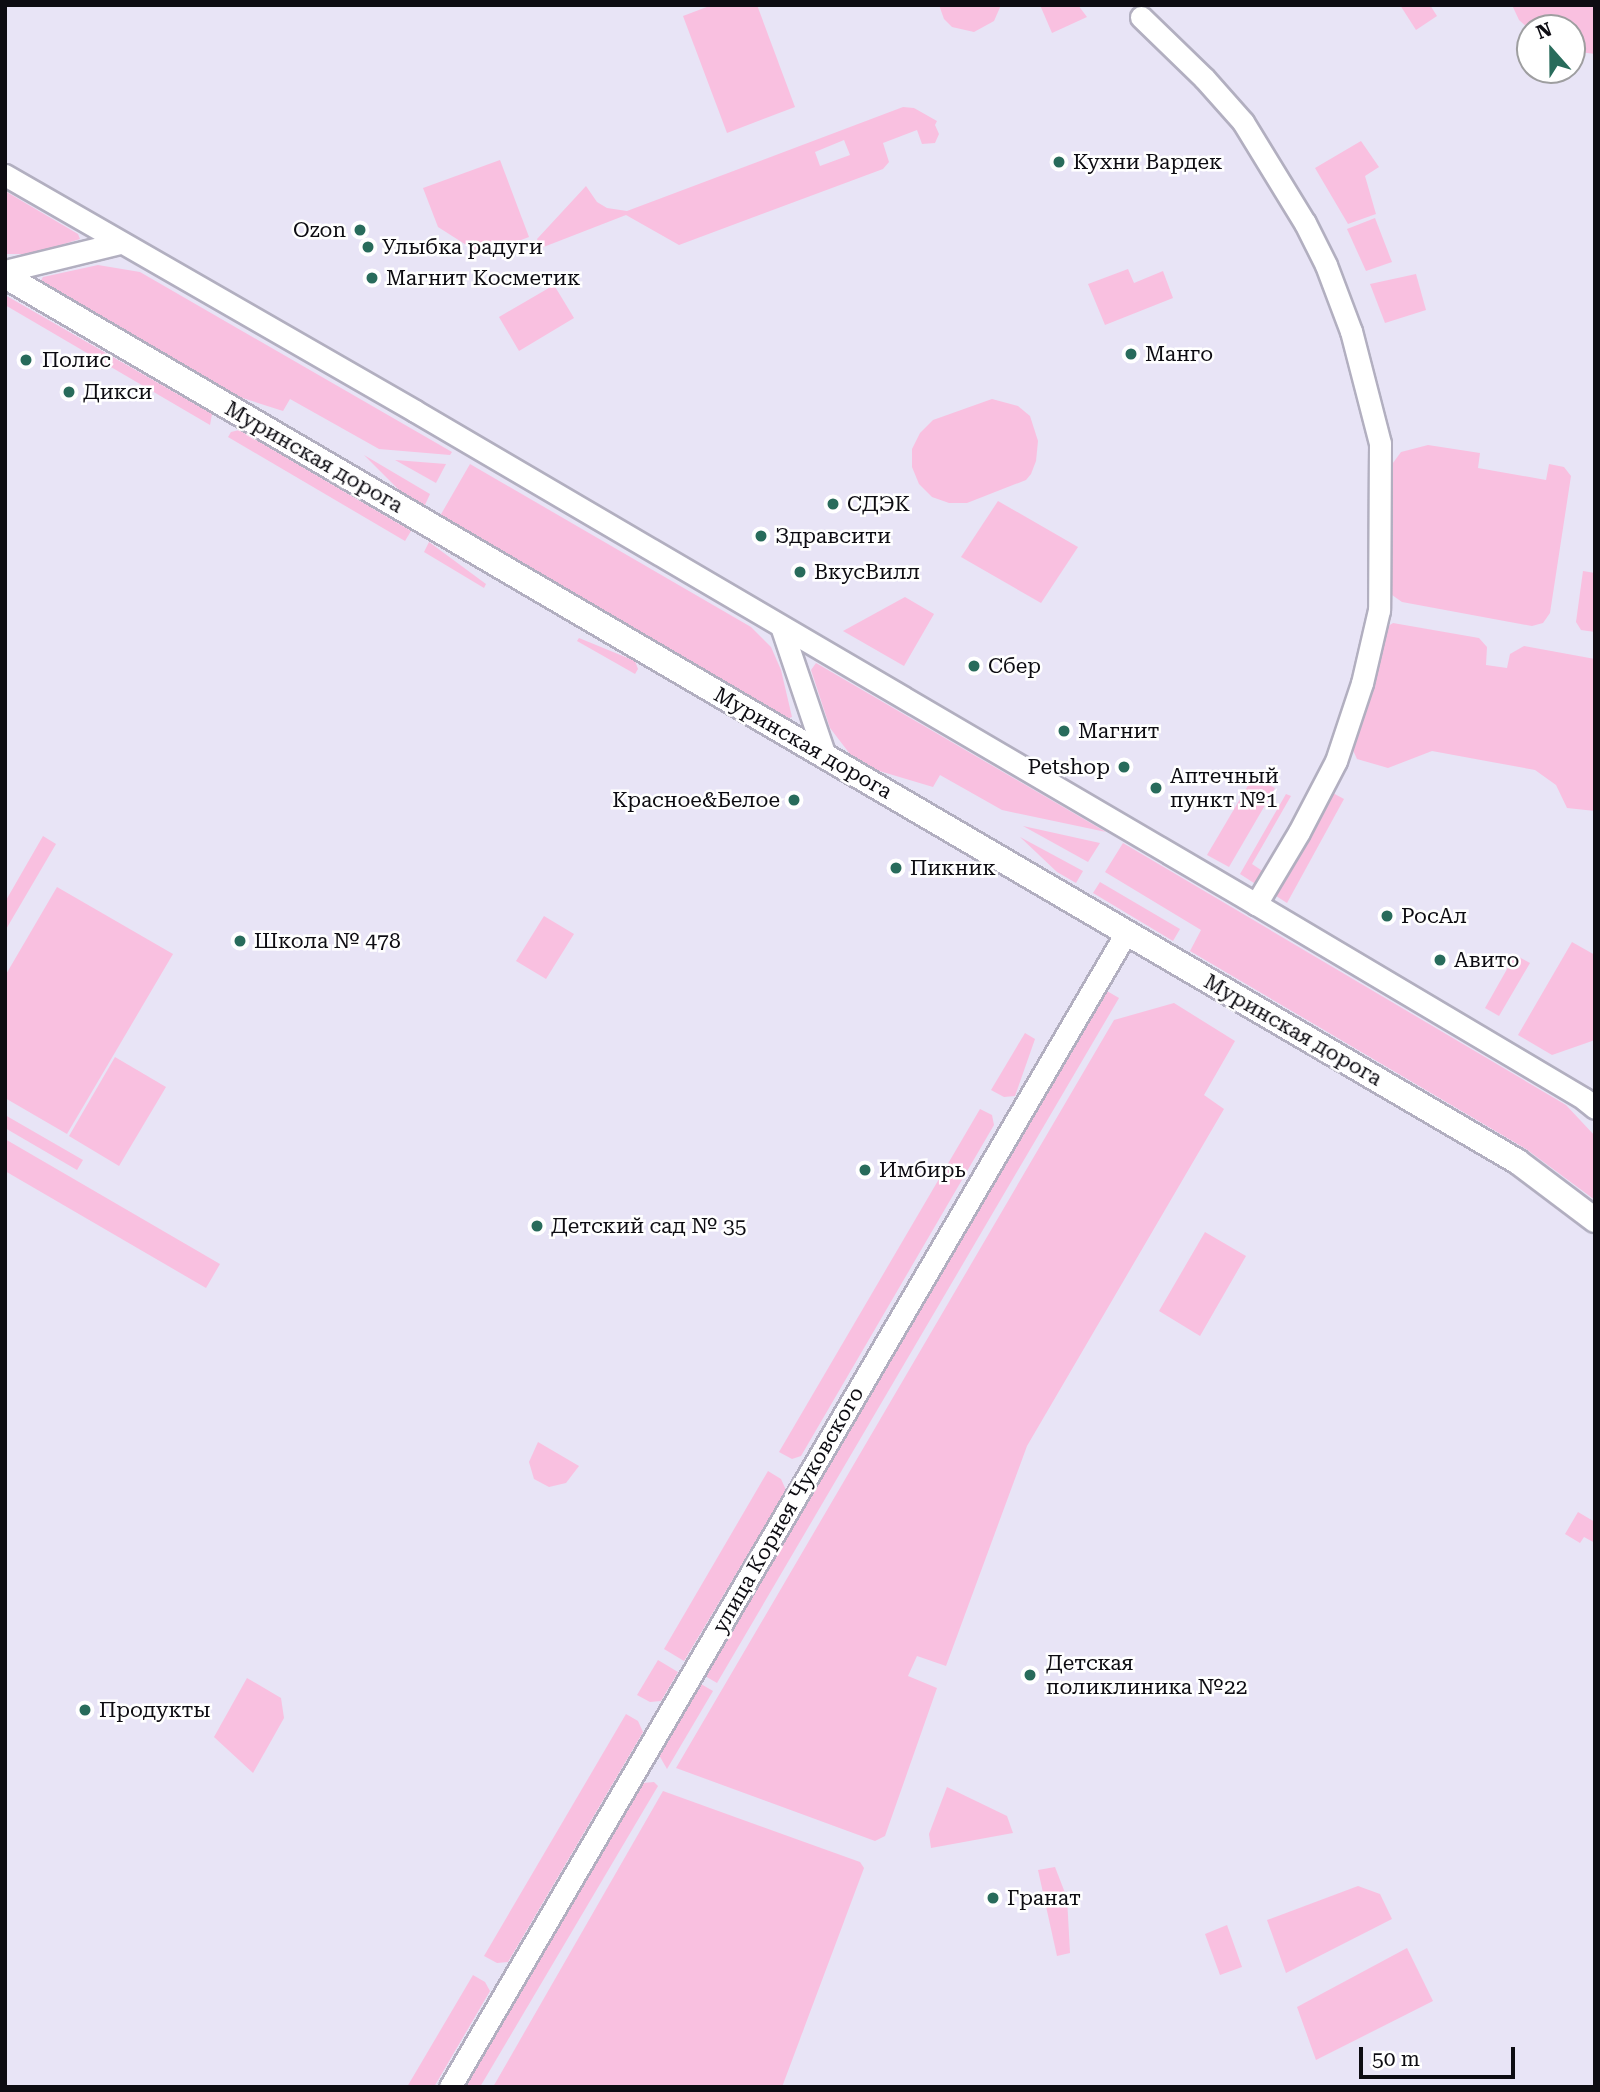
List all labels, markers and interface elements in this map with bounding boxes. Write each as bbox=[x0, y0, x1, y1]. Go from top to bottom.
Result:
north arrow bbox=[1516, 14, 1586, 84]
text: N bbox=[1533, 17, 1555, 44]
place label: Кухни Вардек bbox=[1073, 149, 1222, 175]
marker: Кухни Вардек bbox=[1051, 154, 1067, 170]
place label: Ozon bbox=[293, 217, 346, 243]
marker: Ozon bbox=[352, 222, 368, 238]
place label: Улыбка радуги bbox=[382, 234, 543, 260]
marker: Улыбка радуги bbox=[360, 239, 376, 255]
place label: Магнит Косметик bbox=[386, 265, 580, 291]
marker: Магнит Косметик bbox=[364, 270, 380, 286]
place label: Манго bbox=[1145, 341, 1213, 367]
marker: Манго bbox=[1123, 346, 1139, 362]
place label: Полис bbox=[42, 347, 111, 373]
marker: Полис bbox=[16, 350, 36, 370]
place label: Дикси bbox=[83, 379, 152, 405]
marker: Дикси bbox=[61, 384, 77, 400]
street label: Муринская дорога bbox=[220, 396, 408, 518]
place label: СДЭК bbox=[847, 491, 910, 517]
marker: СДЭК bbox=[825, 496, 841, 512]
place label: Здравсити bbox=[775, 523, 891, 549]
marker: Здравсити bbox=[753, 528, 769, 544]
place label: ВкусВилл bbox=[814, 559, 920, 585]
marker: ВкусВилл bbox=[792, 564, 808, 580]
place label: Сбер bbox=[988, 653, 1041, 679]
marker: Сбер bbox=[966, 658, 982, 674]
street label: Муринская дорога bbox=[709, 682, 897, 804]
place label: Магнит bbox=[1078, 718, 1160, 744]
marker: Магнит bbox=[1056, 723, 1072, 739]
place label: Petshop bbox=[1027, 754, 1110, 780]
marker: Petshop bbox=[1116, 759, 1132, 775]
place label: Аптечный пункт №1 bbox=[1170, 763, 1279, 813]
marker: Аптечный пункт №1 bbox=[1148, 780, 1164, 796]
place label: Красное&Белое bbox=[612, 787, 780, 813]
marker: Красное&Белое bbox=[786, 792, 802, 808]
place label: Пикник bbox=[910, 855, 996, 881]
marker: Пикник bbox=[888, 860, 904, 876]
place label: РосАл bbox=[1401, 903, 1467, 929]
marker: РосАл bbox=[1379, 908, 1395, 924]
place label: Школа № 478 bbox=[254, 928, 401, 954]
marker: Школа № 478 bbox=[232, 933, 248, 949]
place label: Авито bbox=[1454, 947, 1519, 973]
marker: Авито bbox=[1432, 952, 1448, 968]
street label: Муринская дорога bbox=[1199, 969, 1387, 1091]
place label: Имбирь bbox=[879, 1157, 966, 1183]
marker: Имбирь bbox=[857, 1162, 873, 1178]
place label: Детский сад № 35 bbox=[551, 1213, 746, 1239]
marker: Детский сад № 35 bbox=[529, 1218, 545, 1234]
street label: улица Корнея Чуковского bbox=[707, 1382, 869, 1638]
place label: Детская поликлиника №22 bbox=[1046, 1650, 1248, 1700]
marker: Детская поликлиника №22 bbox=[1020, 1665, 1040, 1685]
place label: Продукты bbox=[99, 1697, 211, 1723]
marker: Продукты bbox=[77, 1702, 93, 1718]
place label: Гранат bbox=[1007, 1885, 1081, 1911]
marker: Гранат bbox=[985, 1890, 1001, 1906]
scale bar bbox=[1362, 2032, 1518, 2076]
text: 50 m bbox=[1372, 2047, 1420, 2071]

